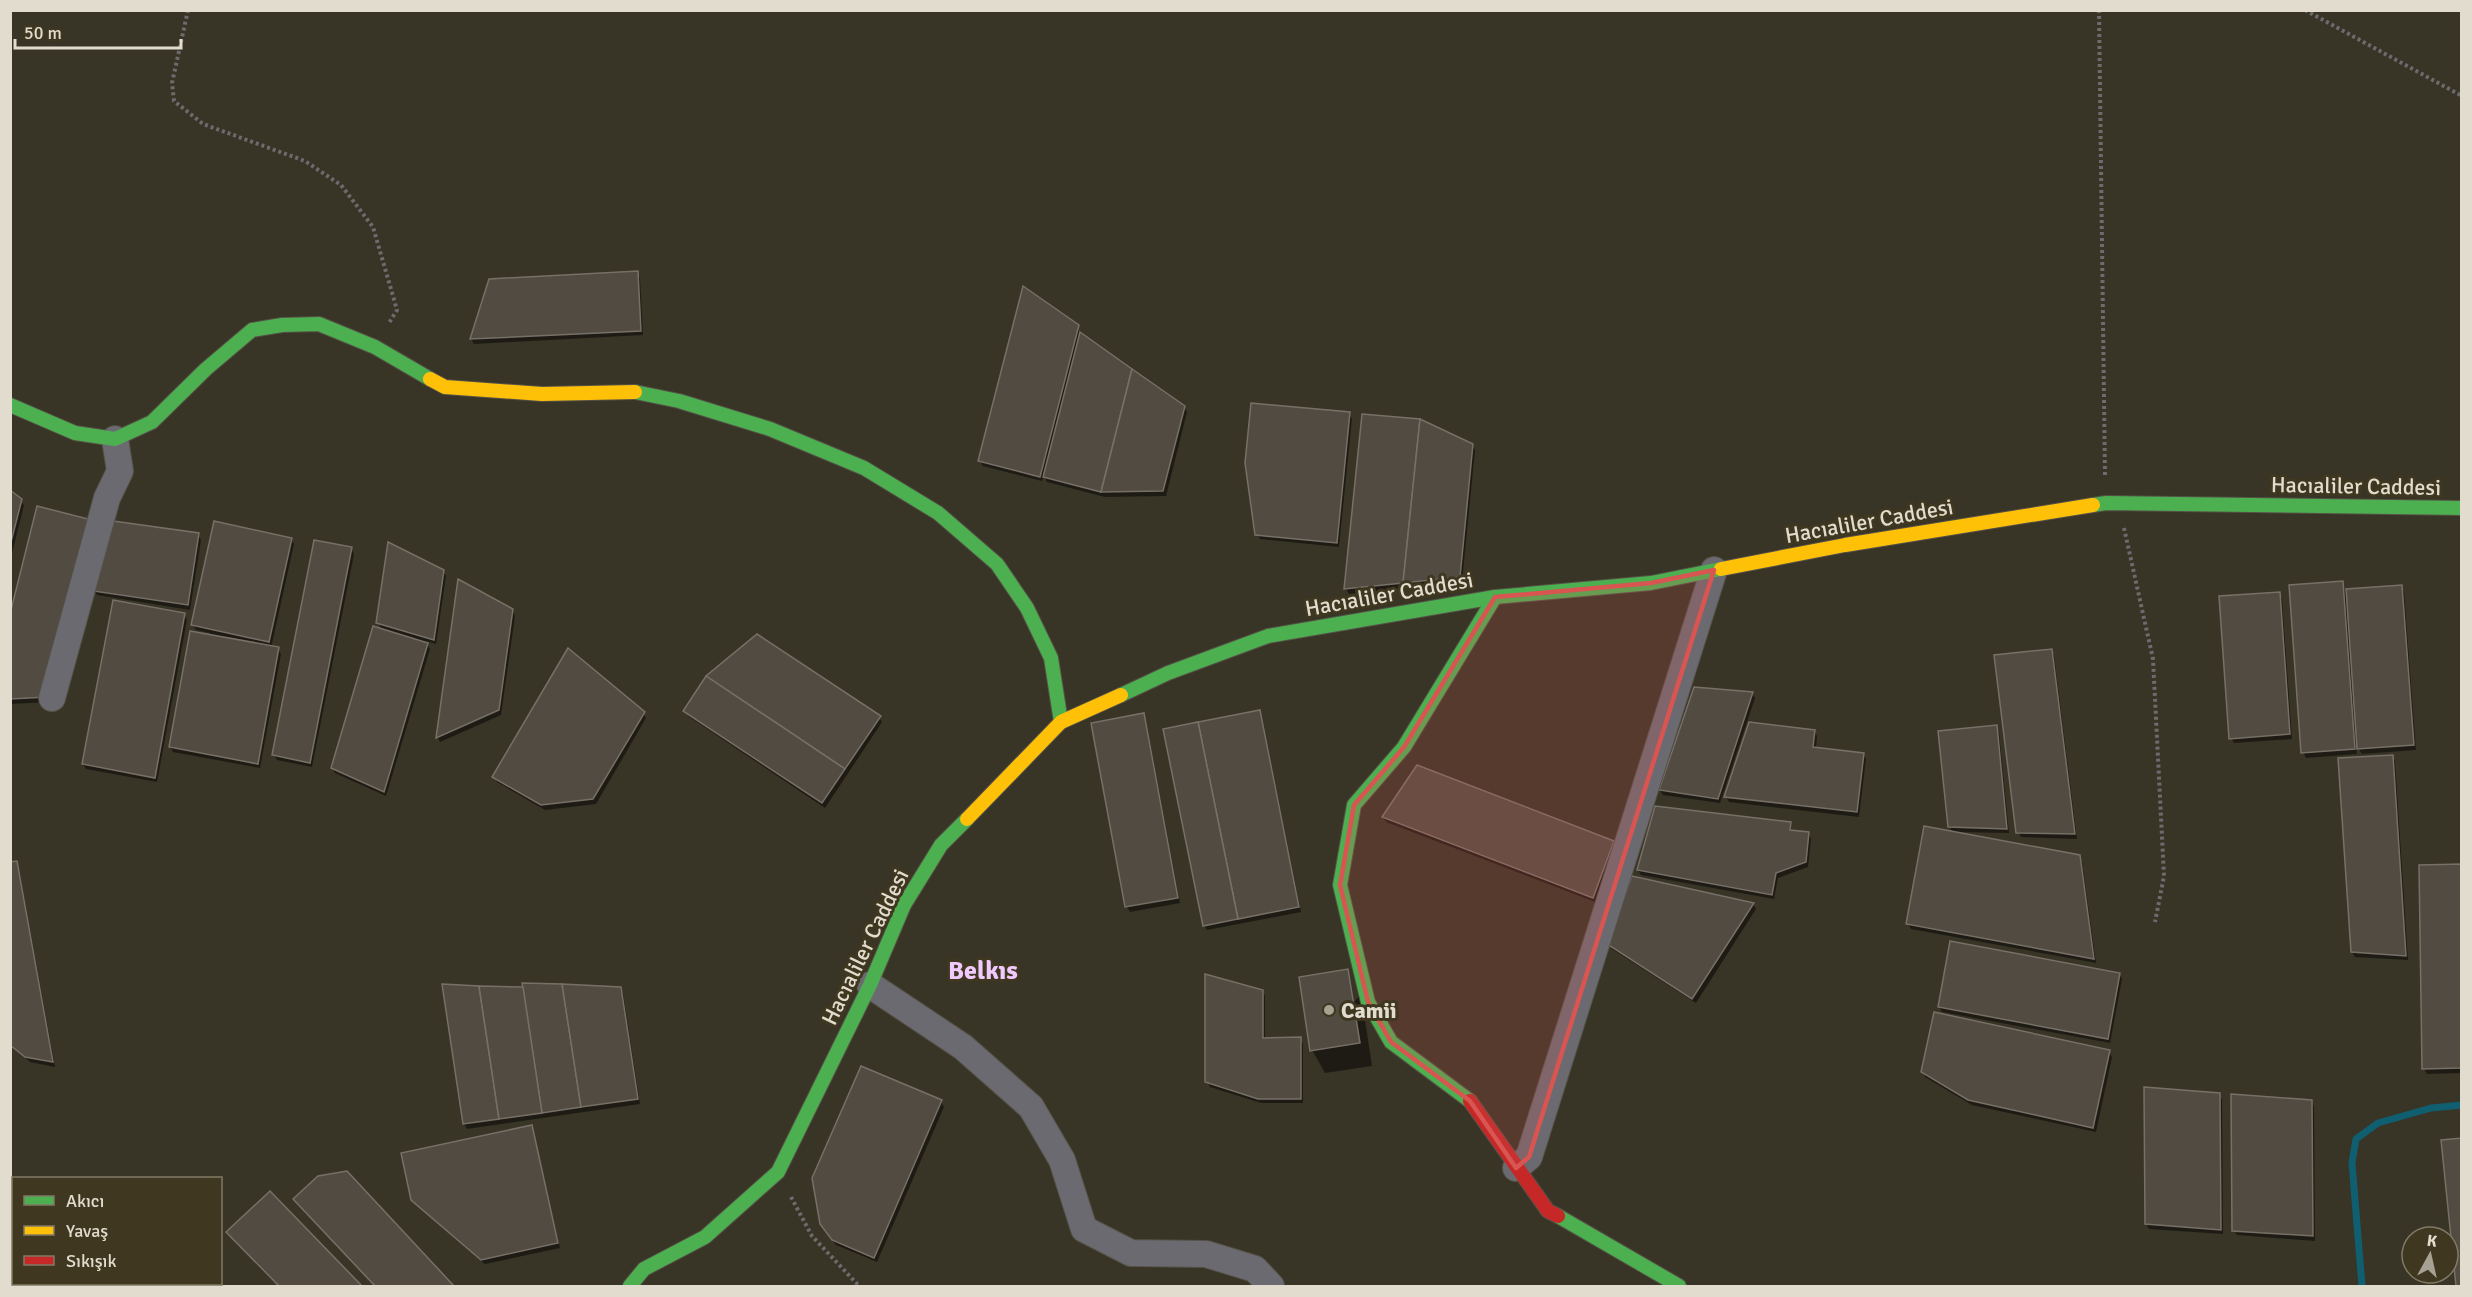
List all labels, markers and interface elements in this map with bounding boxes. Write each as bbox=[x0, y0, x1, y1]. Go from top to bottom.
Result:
scale bar bbox=[15, 12, 182, 50]
text: 50 m bbox=[24, 22, 62, 44]
street label: Hacıaliler Caddesi bbox=[2271, 471, 2441, 501]
street label: Hacıaliler Caddesi bbox=[1783, 493, 1955, 549]
street label: Hacıaliler Caddesi bbox=[1303, 566, 1475, 622]
street label: Hacıaliler Caddesi bbox=[816, 865, 914, 1029]
district label: Belkıs bbox=[948, 955, 1018, 987]
place label: Camii bbox=[1341, 997, 1397, 1024]
marker: Camii bbox=[1322, 1003, 1336, 1017]
legend bbox=[12, 1177, 222, 1285]
text: Akıcı bbox=[66, 1190, 104, 1212]
text: Yavaş bbox=[66, 1220, 108, 1242]
north arrow bbox=[2400, 1225, 2460, 1285]
text: K bbox=[2426, 1231, 2438, 1252]
text: Sıkışık bbox=[66, 1250, 116, 1272]

